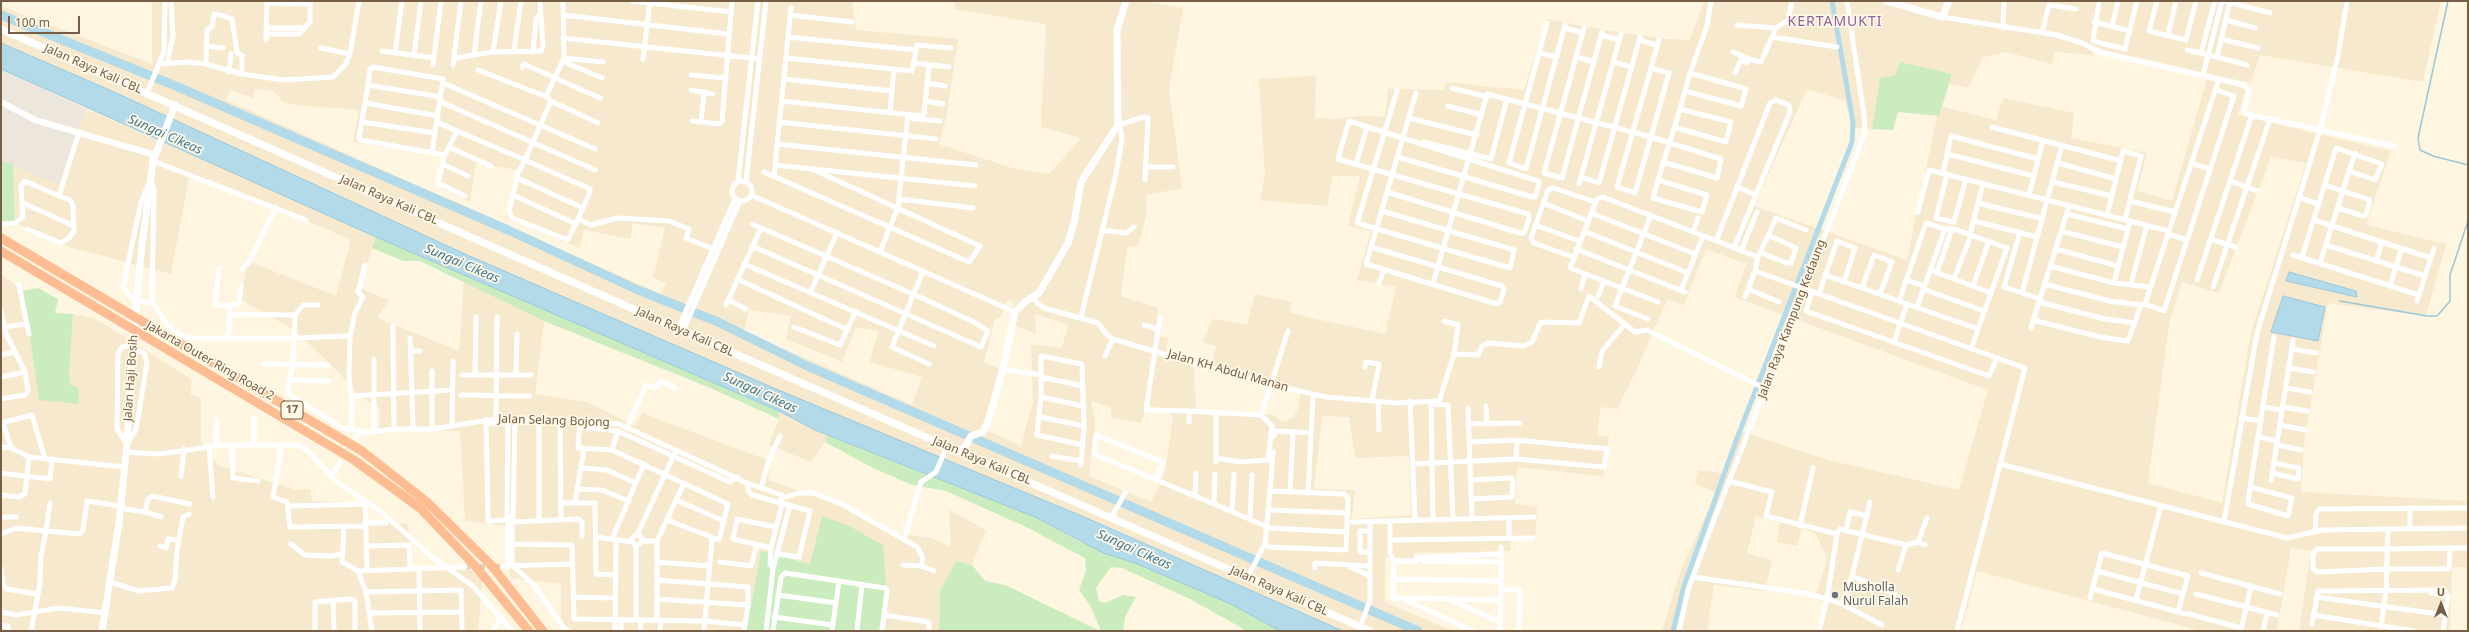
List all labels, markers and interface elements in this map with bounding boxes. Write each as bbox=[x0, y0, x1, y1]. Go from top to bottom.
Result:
scale bar bbox=[10, 8, 82, 34]
text: 100 m bbox=[15, 14, 50, 31]
district label: KERTAMUKTI bbox=[1787, 14, 1883, 30]
street label: Jalan Raya Kali CBL bbox=[42, 41, 144, 97]
water label: Sungai Cikeas bbox=[125, 112, 205, 158]
street label: Jalan Raya Kali CBL bbox=[338, 172, 440, 228]
street label: Jalan Raya Kampung Kedaung bbox=[1755, 237, 1829, 401]
water label: Sungai Cikeas bbox=[422, 241, 502, 287]
street label: Jalan Raya Kali CBL bbox=[634, 304, 736, 360]
street label: Jakarta Outer Ring Road 2 bbox=[143, 318, 277, 404]
street label: Jalan Haji Bosih bbox=[121, 334, 141, 422]
street label: Jalan KH Abdul Manan bbox=[1166, 347, 1290, 395]
water label: Sungai Cikeas bbox=[720, 369, 800, 417]
road number: 17 bbox=[281, 401, 303, 419]
street label: Jalan Selang Bojong bbox=[498, 412, 610, 430]
street label: Jalan Raya Kali CBL bbox=[931, 434, 1033, 488]
water label: Sungai Cikeas bbox=[1094, 527, 1174, 573]
street label: Jalan Raya Kali CBL bbox=[1228, 563, 1330, 619]
place label: Musholla Nurul Falah bbox=[1843, 581, 1908, 609]
north arrow bbox=[2421, 584, 2461, 624]
text: U bbox=[2437, 584, 2445, 599]
marker: Musholla Nurul Falah bbox=[1830, 590, 1840, 600]

